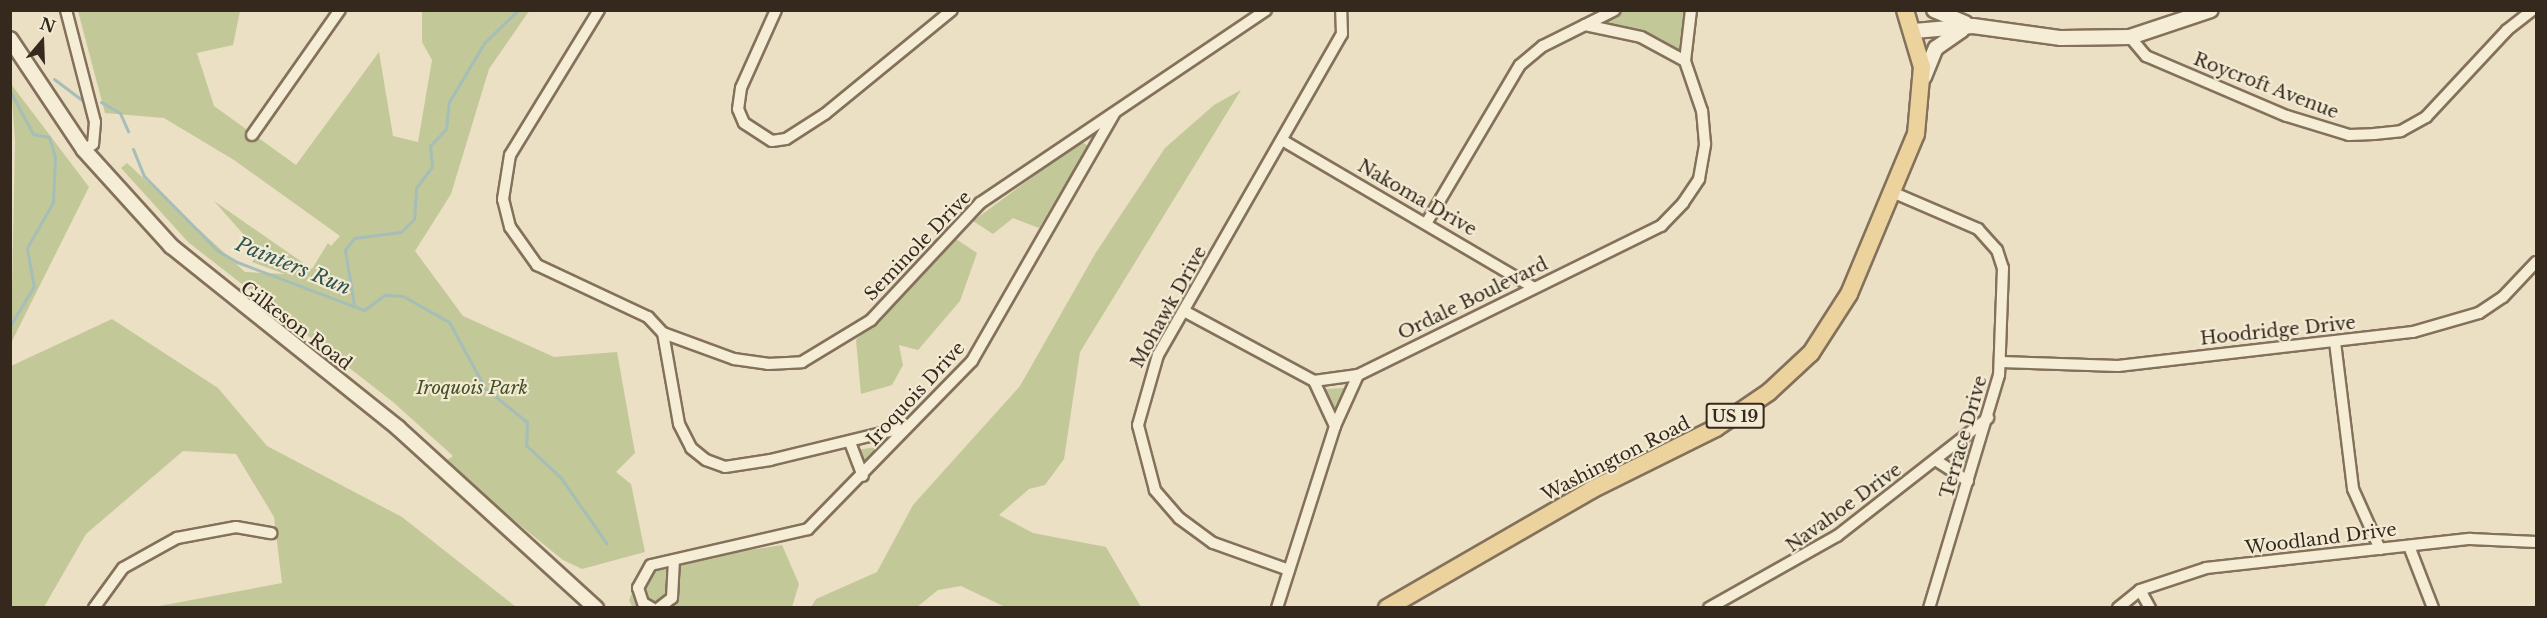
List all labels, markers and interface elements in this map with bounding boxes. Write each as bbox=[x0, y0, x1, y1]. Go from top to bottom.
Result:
north arrow bbox=[12, 12, 72, 72]
text: N bbox=[37, 13, 58, 37]
street label: Roycroft Avenue bbox=[2190, 48, 2342, 124]
street label: Nakoma Drive bbox=[1354, 155, 1480, 241]
street label: Seminole Drive bbox=[860, 187, 976, 305]
water label: Painters Run bbox=[232, 232, 354, 300]
street label: Mohawk Drive bbox=[1127, 242, 1211, 372]
street label: Ordale Boulevard bbox=[1395, 253, 1551, 345]
street label: Gilkeson Road bbox=[236, 277, 356, 375]
street label: Hoodridge Drive bbox=[2199, 312, 2357, 350]
street label: Iroquois Drive bbox=[862, 338, 970, 450]
street label: Terrace Drive bbox=[1936, 373, 1992, 501]
park label: Iroquois Park bbox=[416, 377, 528, 399]
road number: US 19 bbox=[1705, 403, 1765, 429]
street label: Washington Road bbox=[1538, 412, 1694, 506]
street label: Navahoe Drive bbox=[1782, 459, 1906, 557]
street label: Woodland Drive bbox=[2244, 519, 2398, 559]

